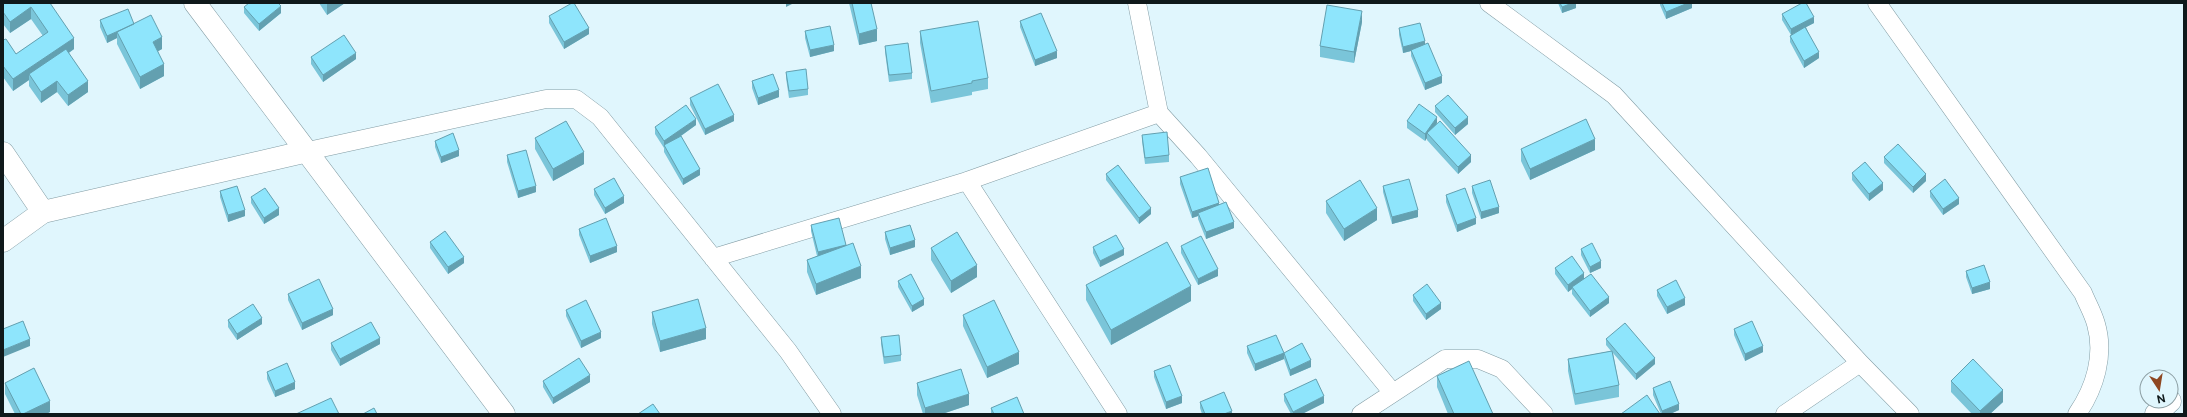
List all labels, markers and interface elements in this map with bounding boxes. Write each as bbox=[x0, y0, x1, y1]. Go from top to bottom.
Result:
north arrow bbox=[2139, 369, 2179, 409]
text: N bbox=[2156, 392, 2167, 406]

